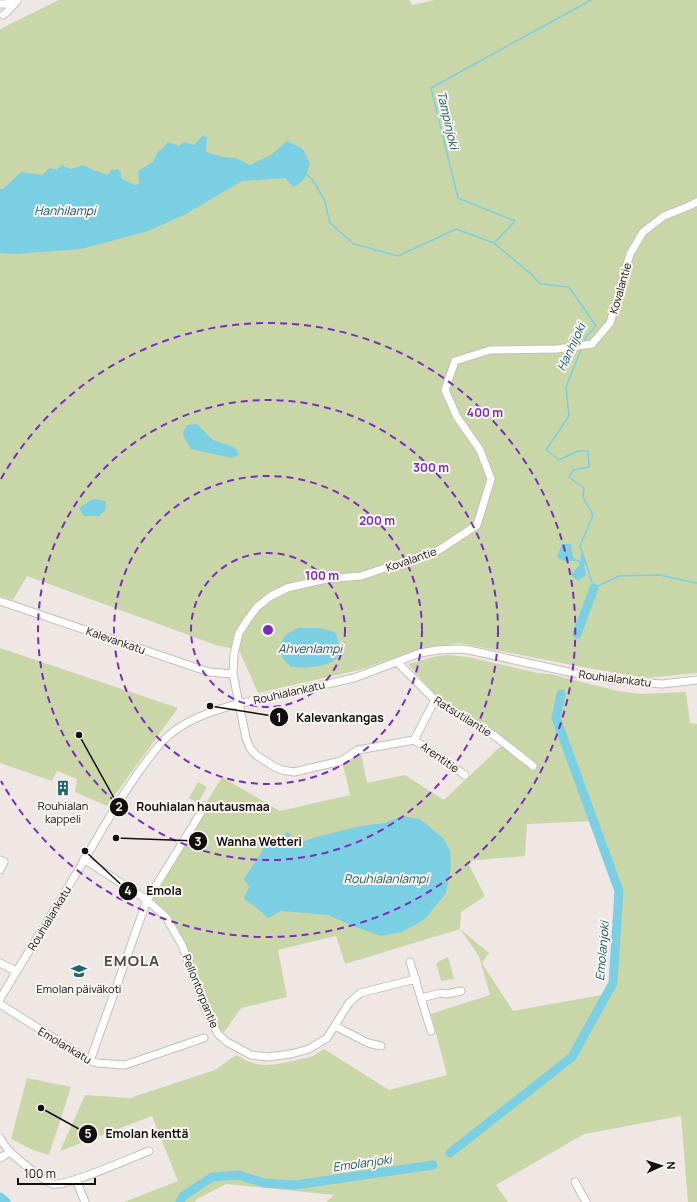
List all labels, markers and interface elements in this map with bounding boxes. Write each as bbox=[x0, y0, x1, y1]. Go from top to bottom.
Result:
water label: Tampinjoki bbox=[433, 89, 463, 153]
water label: Hanhilampi bbox=[34, 202, 98, 219]
street label: Kovalantie bbox=[606, 260, 635, 315]
water label: Hanhijoki bbox=[553, 318, 590, 374]
text: 400 m bbox=[467, 404, 503, 421]
text: 300 m bbox=[413, 459, 449, 476]
text: 200 m bbox=[359, 512, 395, 529]
street label: Kovalantie bbox=[384, 543, 439, 575]
text: 100 m bbox=[305, 567, 339, 584]
street label: Kalevankatu bbox=[84, 623, 148, 657]
centre of rings bbox=[261, 623, 275, 637]
water label: Ahvenlampi bbox=[278, 640, 344, 657]
street label: Rouhialankatu bbox=[578, 666, 652, 690]
street label: Rouhialankatu bbox=[252, 676, 326, 708]
street label: Ratsutilantie bbox=[431, 692, 495, 740]
callout: Kalevankangas bbox=[269, 705, 392, 729]
text: 1 bbox=[276, 709, 282, 726]
text: Kalevankangas bbox=[296, 709, 384, 726]
street label: Arentitie bbox=[418, 738, 463, 776]
building icon: Rouhialan kappeli bbox=[54, 779, 72, 797]
callout: Rouhialan hautausmaa bbox=[109, 795, 278, 819]
place label: Rouhialan kappeli bbox=[38, 798, 88, 826]
text: 2 bbox=[115, 798, 123, 815]
text: Rouhialan hautausmaa bbox=[136, 798, 270, 815]
callout: Wanha Wetteri bbox=[188, 829, 310, 853]
text: 3 bbox=[195, 833, 202, 850]
text: Wanha Wetteri bbox=[216, 833, 302, 850]
water label: Rouhialanlampi bbox=[344, 870, 430, 887]
callout: Emola bbox=[118, 879, 190, 903]
text: 4 bbox=[124, 882, 132, 899]
text: Emola bbox=[146, 882, 182, 899]
street label: Rouhialankatu bbox=[24, 883, 74, 953]
water label: Emolanjoki bbox=[591, 918, 613, 981]
district label: EMOLA bbox=[104, 950, 160, 971]
street label: Pellontorpantie bbox=[179, 952, 223, 1031]
school or university icon: Emolan päiväkoti bbox=[70, 962, 88, 980]
place label: Emolan päiväkoti bbox=[37, 981, 121, 996]
street label: Emolankatu bbox=[36, 1023, 94, 1067]
callout: Emolan kenttä bbox=[78, 1122, 197, 1146]
text: 5 bbox=[84, 1125, 92, 1142]
text: Emolan kenttä bbox=[106, 1125, 188, 1142]
north arrow bbox=[641, 1146, 681, 1186]
water label: Emolanjoki bbox=[331, 1150, 395, 1176]
scale bar bbox=[18, 1160, 95, 1186]
text: N bbox=[664, 1161, 679, 1170]
text: 100 m bbox=[24, 1165, 56, 1182]

